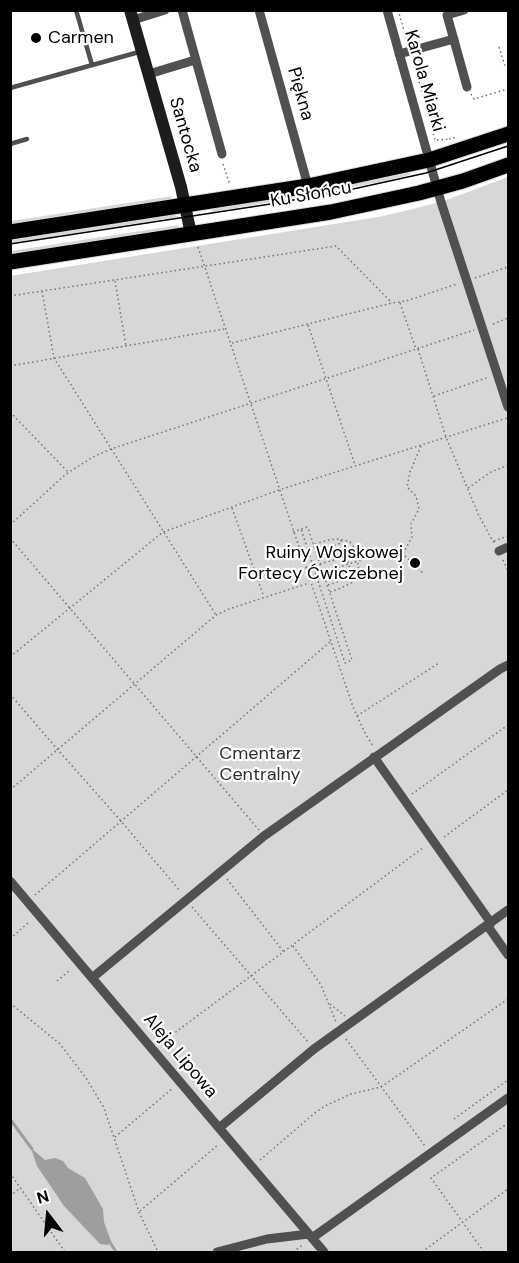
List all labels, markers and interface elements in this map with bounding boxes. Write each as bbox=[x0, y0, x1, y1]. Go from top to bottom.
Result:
place label: Carmen bbox=[48, 27, 114, 49]
street label: Karola Miarki bbox=[399, 28, 449, 134]
marker: Carmen bbox=[29, 31, 43, 45]
street label: Piękna bbox=[282, 65, 318, 123]
street label: Santocka bbox=[164, 95, 206, 175]
street label: Ku Słońcu bbox=[269, 177, 353, 213]
place label: Ruiny Wojskowej Fortecy Ćwiczebnej bbox=[238, 542, 403, 584]
marker: Ruiny Wojskowej Fortecy Ćwiczebnej bbox=[408, 556, 422, 570]
park label: Cmentarz Centralny bbox=[219, 743, 301, 786]
street label: Aleja Lipowa bbox=[138, 1009, 222, 1103]
north arrow bbox=[18, 1185, 78, 1245]
text: N bbox=[34, 1186, 51, 1209]

